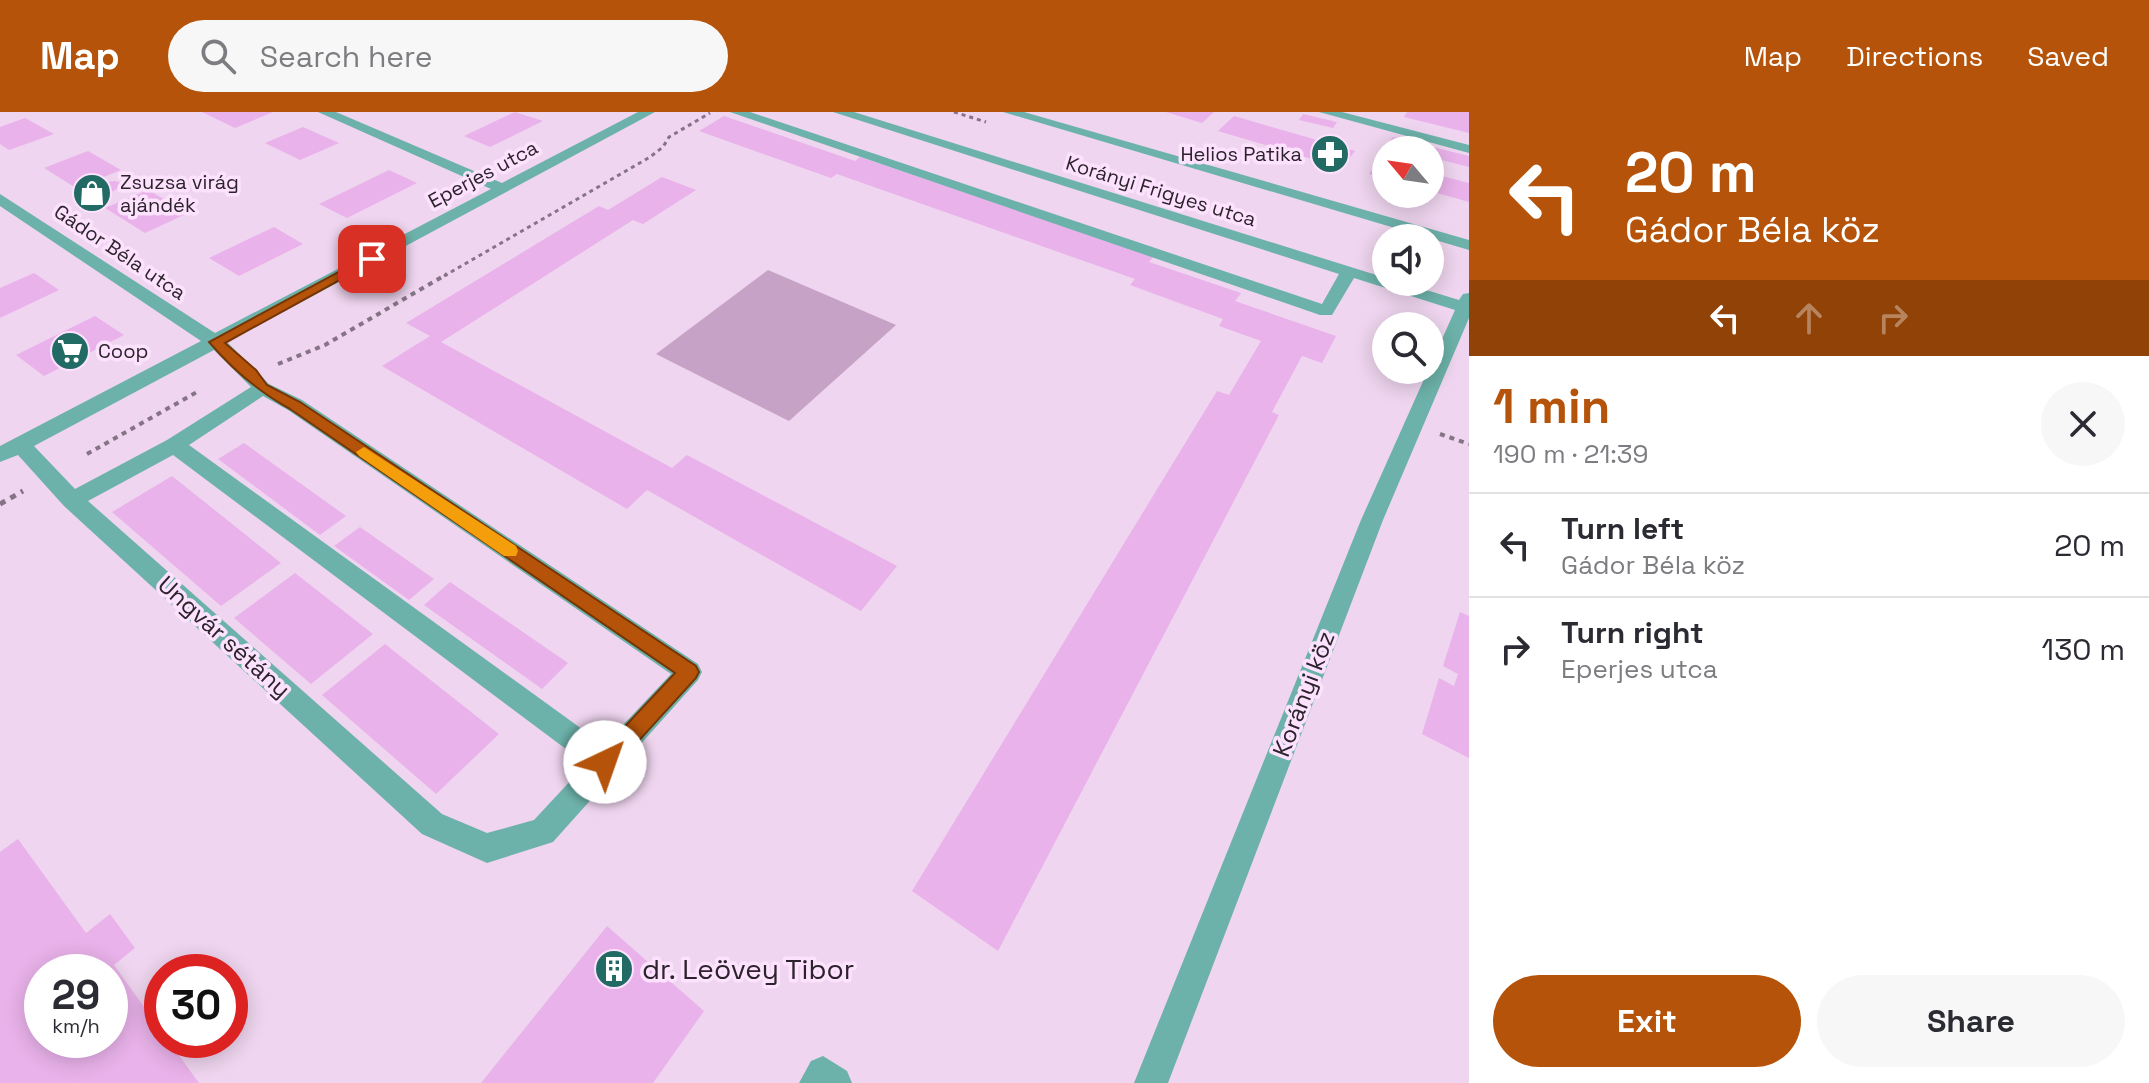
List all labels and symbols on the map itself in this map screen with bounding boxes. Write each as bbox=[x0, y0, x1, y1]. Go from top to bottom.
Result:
pharmacy icon: Helios Patika bbox=[1309, 133, 1351, 175]
street label: Eperjes utca bbox=[424, 134, 542, 214]
north arrow bbox=[1372, 136, 1444, 208]
place label: Helios Patika bbox=[1180, 141, 1302, 167]
street label: Korányi Frigyes utca bbox=[1063, 150, 1259, 232]
place label: Zsuzsa virág ajándék bbox=[120, 169, 239, 218]
shop icon: Zsuzsa virág ajándék bbox=[71, 172, 113, 214]
street label: Gádor Béla utca bbox=[49, 198, 191, 306]
pin bbox=[338, 225, 406, 293]
supermarket icon: Coop bbox=[49, 330, 91, 372]
place label: Coop bbox=[98, 338, 148, 364]
street label: Ungvár sétány bbox=[152, 569, 297, 704]
street label: Korányi köz bbox=[1265, 627, 1342, 761]
position arrow bbox=[563, 720, 647, 804]
building icon: dr. Leövey Tibor bbox=[593, 948, 635, 990]
place label: dr. Leövey Tibor bbox=[642, 951, 854, 987]
speed limit sign: 30 bbox=[144, 954, 248, 1058]

